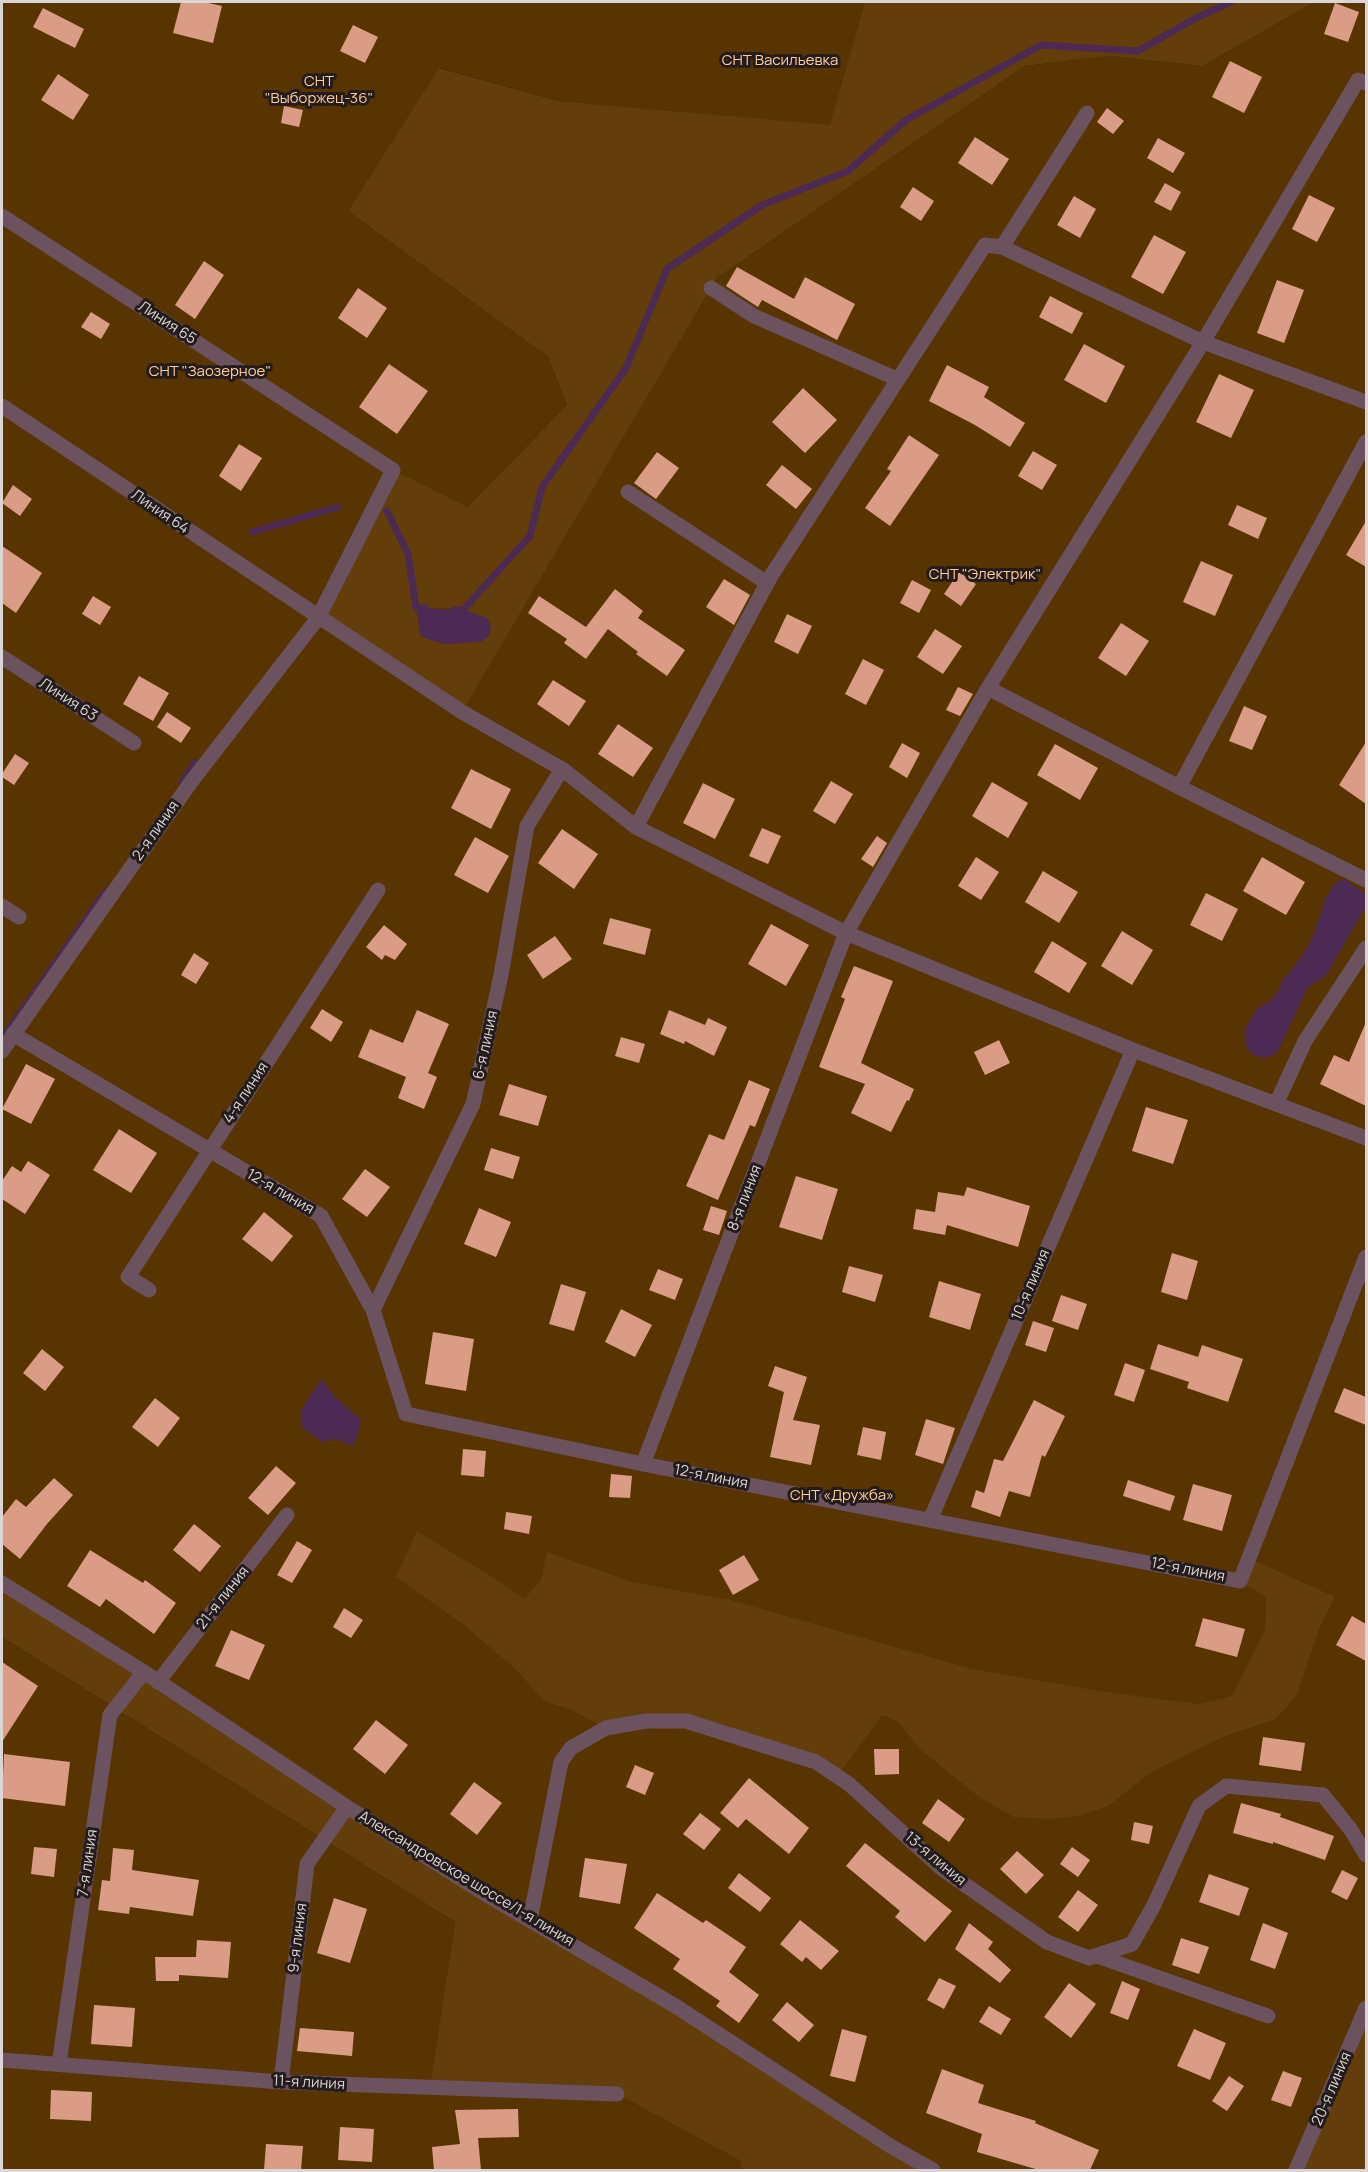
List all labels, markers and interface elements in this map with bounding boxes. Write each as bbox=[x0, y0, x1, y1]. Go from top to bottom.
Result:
park label: СНТ Васильевка bbox=[722, 52, 838, 70]
park label: СНТ "Выборжец-36" bbox=[265, 73, 373, 108]
street label: Линия 65 bbox=[135, 298, 199, 348]
park label: СНТ "Заозерное" bbox=[149, 363, 271, 381]
street label: Линия 64 bbox=[128, 486, 192, 538]
park label: СНТ "Электрик" bbox=[929, 566, 1041, 584]
street label: Линия 63 bbox=[36, 675, 100, 725]
street label: 2-я линия bbox=[129, 798, 183, 864]
street label: 6-я линия bbox=[470, 1009, 502, 1081]
street label: 4-я линия bbox=[220, 1059, 272, 1127]
street label: 8-я линия bbox=[724, 1162, 766, 1234]
street label: 12-я линия bbox=[243, 1165, 317, 1219]
street label: 10-я линия bbox=[1008, 1247, 1054, 1323]
street label: 12-я линия bbox=[673, 1461, 749, 1493]
park label: СНТ «Дружба» bbox=[790, 1487, 894, 1505]
street label: 12-я линия bbox=[1150, 1554, 1226, 1586]
street label: 21-я линия bbox=[193, 1563, 253, 1633]
street label: Александровское шоссе/1-я линия bbox=[355, 1807, 577, 1951]
street label: 7-я линия bbox=[74, 1828, 102, 1898]
street label: 13-я линия bbox=[901, 1828, 969, 1890]
street label: 9-я линия bbox=[285, 1902, 311, 1974]
street label: 20-я линия bbox=[1308, 2050, 1356, 2128]
street label: 11-я линия bbox=[273, 2072, 345, 2094]

